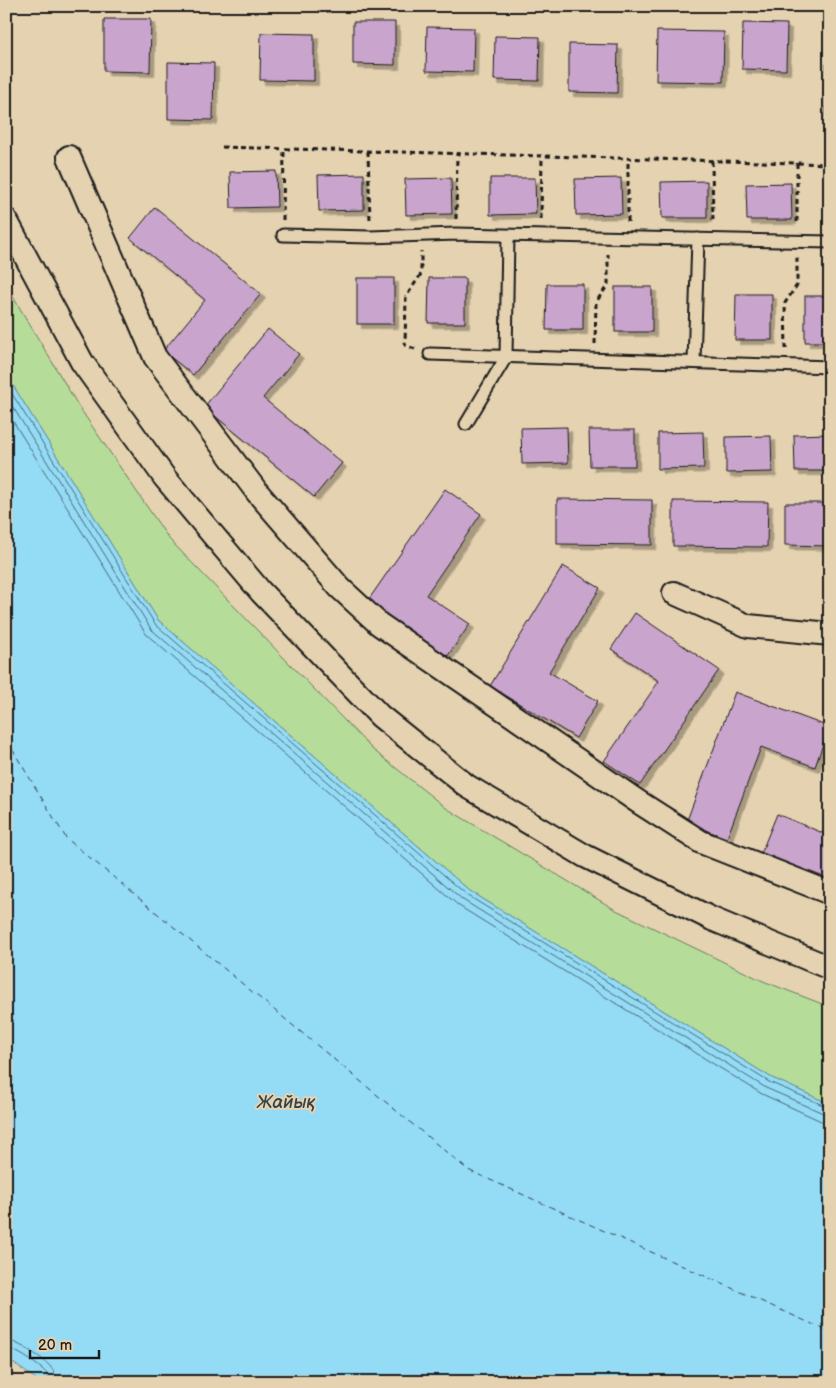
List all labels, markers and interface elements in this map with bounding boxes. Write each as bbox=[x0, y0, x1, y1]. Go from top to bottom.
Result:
water label: Жайық bbox=[256, 1092, 316, 1113]
scale bar bbox=[30, 1328, 99, 1360]
text: 20 m bbox=[38, 1336, 72, 1355]

